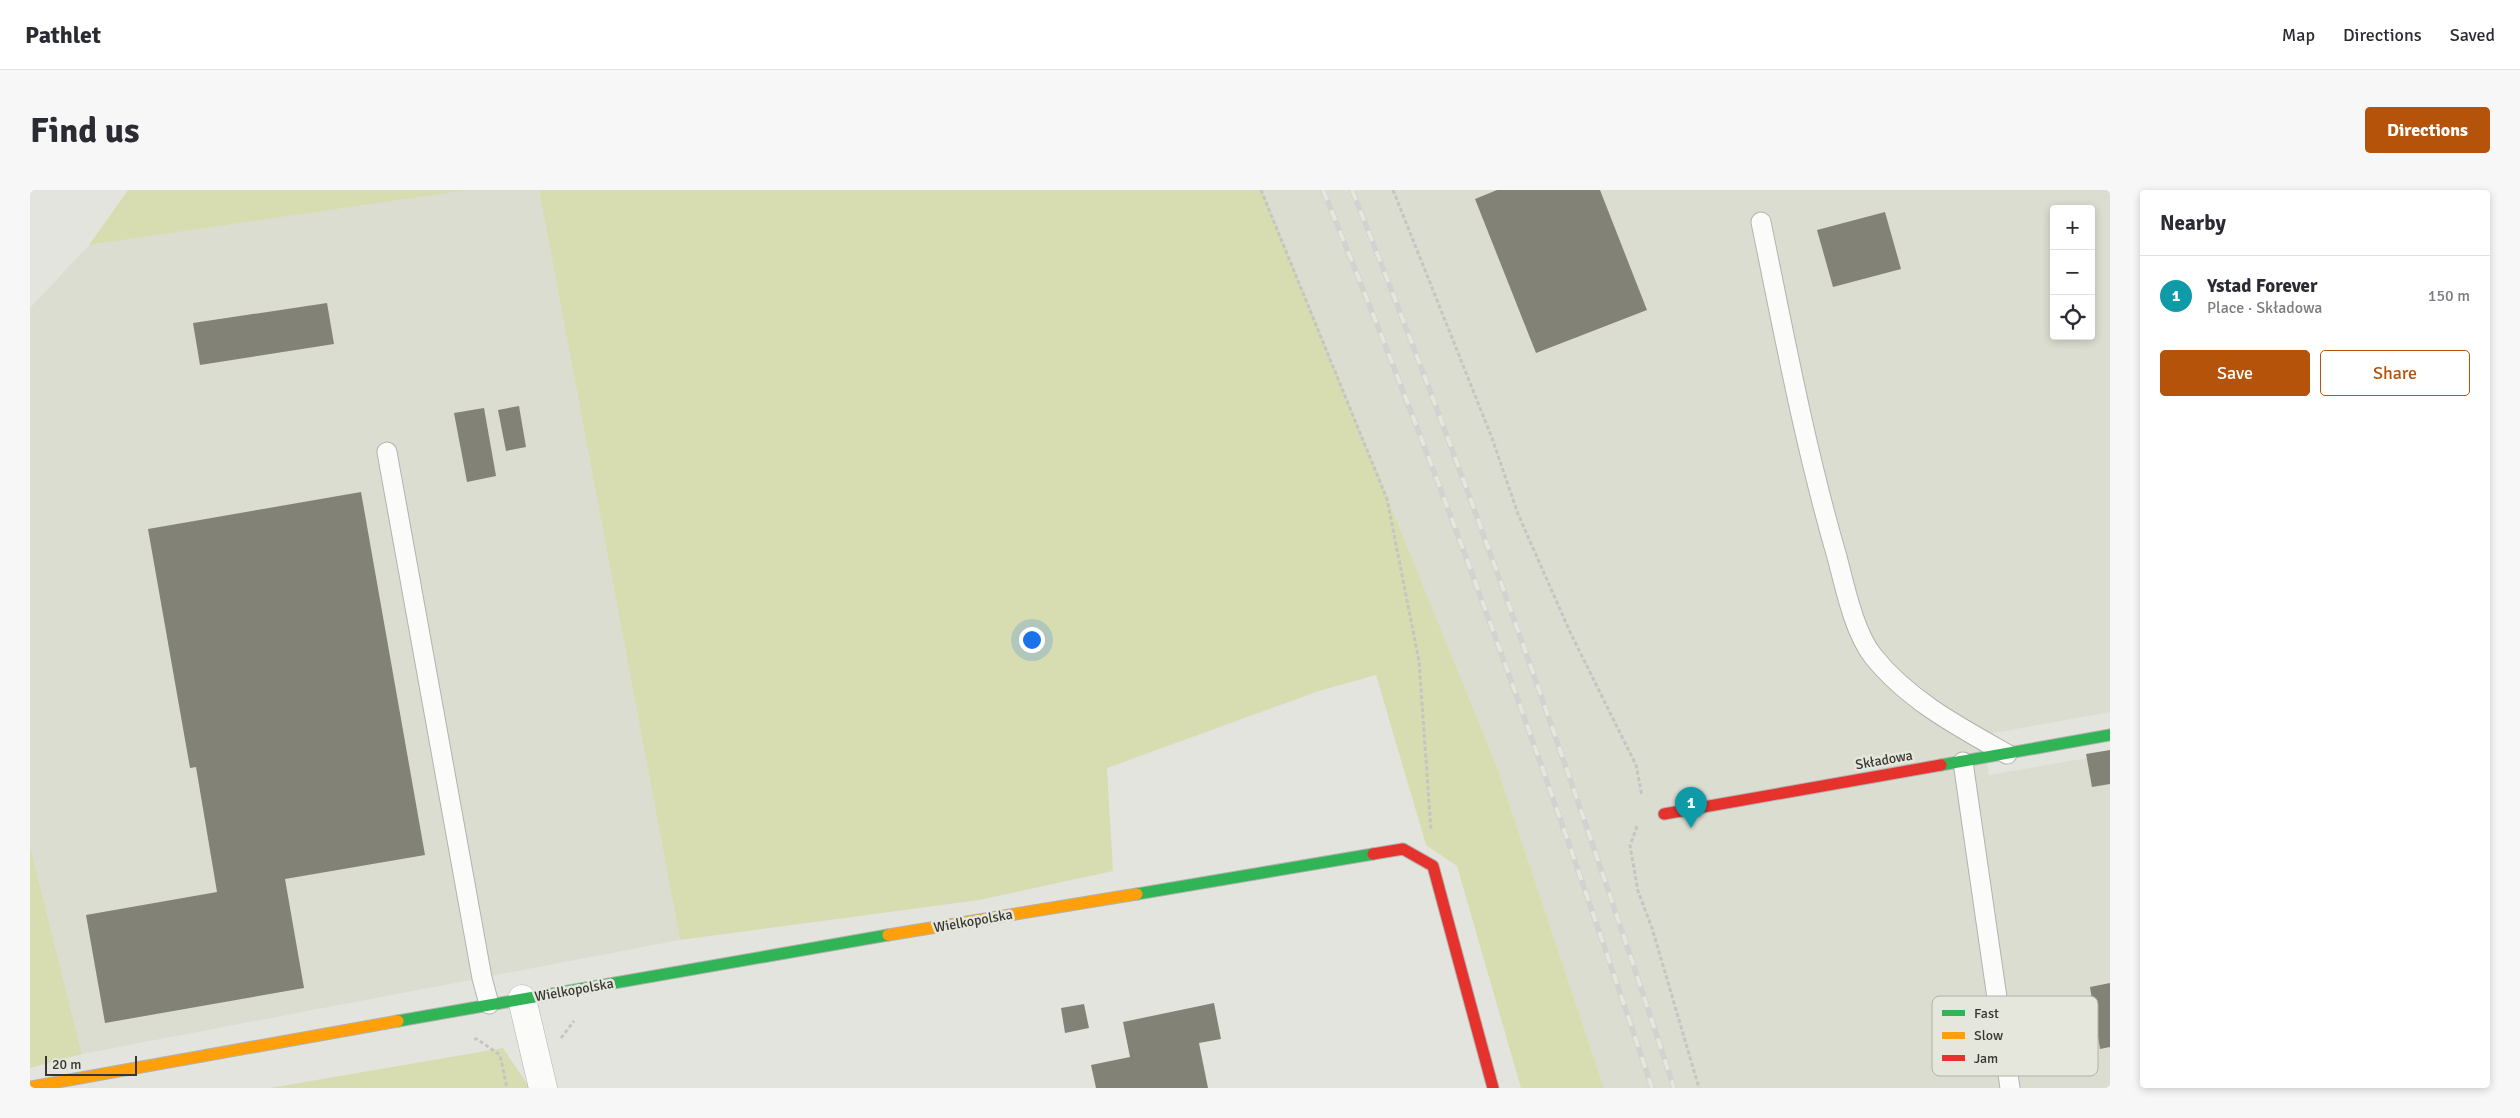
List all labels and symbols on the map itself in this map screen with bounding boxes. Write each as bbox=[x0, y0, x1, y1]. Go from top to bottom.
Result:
your location bbox=[1019, 627, 1045, 653]
street label: Składowa bbox=[1854, 747, 1914, 773]
pin: 1 bbox=[1675, 787, 1707, 828]
street label: Wielkopolska bbox=[932, 906, 1014, 936]
street label: Wielkopolska bbox=[533, 975, 615, 1005]
legend bbox=[1932, 996, 2098, 1076]
text: Fast bbox=[1974, 1005, 1999, 1022]
text: Slow bbox=[1974, 1027, 2003, 1044]
text: Jam bbox=[1974, 1050, 1998, 1067]
scale bar bbox=[45, 1053, 138, 1076]

